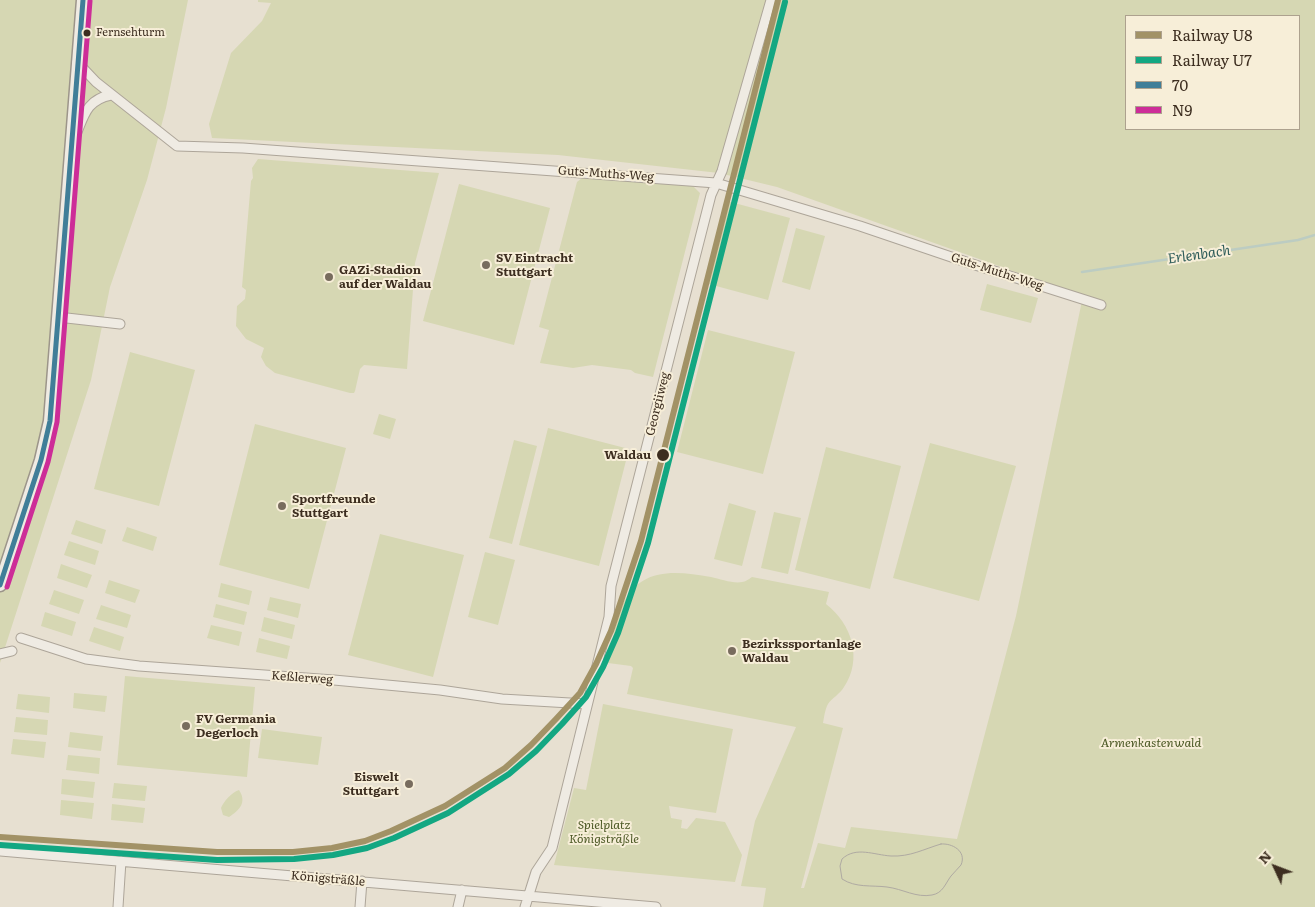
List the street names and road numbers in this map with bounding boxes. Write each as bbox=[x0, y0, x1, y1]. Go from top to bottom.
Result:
street label: Guts-Muths-Weg bbox=[558, 163, 654, 185]
street label: Guts-Muths-Weg bbox=[949, 250, 1045, 294]
street label: Georgiiweg bbox=[643, 371, 673, 437]
street label: Keßlerweg bbox=[271, 669, 333, 687]
street label: Königsträßle bbox=[290, 869, 366, 889]

